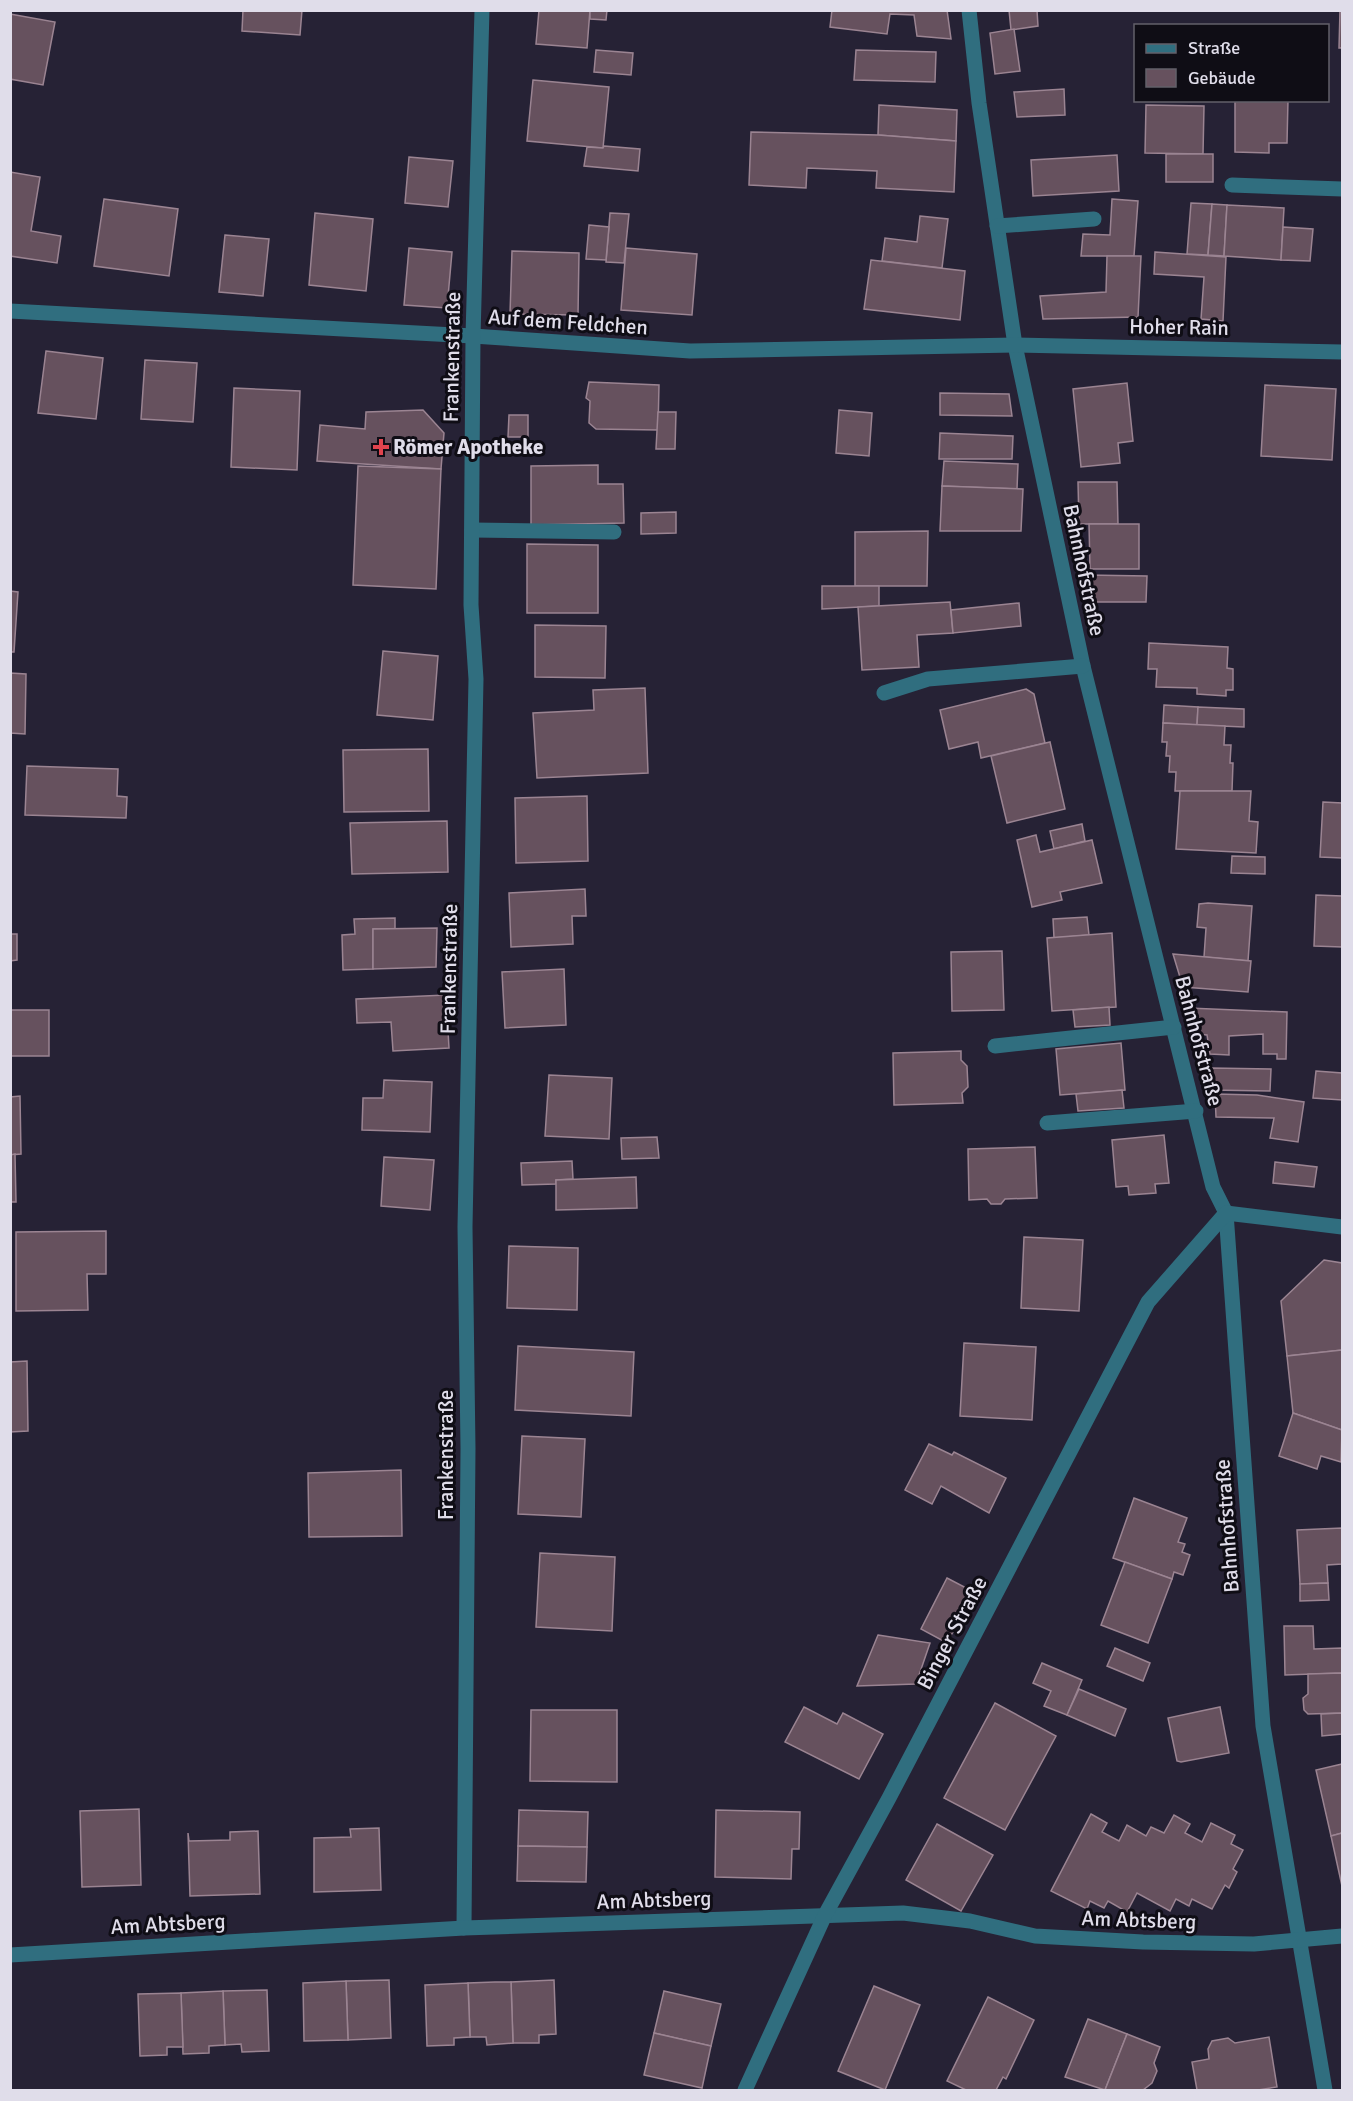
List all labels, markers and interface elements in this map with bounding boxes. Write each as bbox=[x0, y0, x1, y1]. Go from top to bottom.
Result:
legend bbox=[1134, 24, 1329, 102]
text: Straße bbox=[1188, 37, 1240, 59]
text: Gebäude bbox=[1188, 67, 1256, 89]
street label: Frankenstraße bbox=[438, 291, 466, 423]
street label: Auf dem Feldchen bbox=[487, 303, 649, 341]
street label: Hoher Rain bbox=[1129, 313, 1229, 341]
place label: Römer Apotheke bbox=[393, 434, 543, 460]
marker: Römer Apotheke bbox=[374, 440, 388, 454]
street label: Bahnhofstraße bbox=[1057, 502, 1111, 638]
street label: Frankenstraße bbox=[435, 903, 463, 1035]
street label: Bahnhofstraße bbox=[1169, 973, 1229, 1109]
street label: Frankenstraße bbox=[433, 1390, 459, 1520]
street label: Bahnhofstraße bbox=[1209, 1458, 1245, 1594]
street label: Binger Straße bbox=[911, 1572, 993, 1694]
street label: Am Abtsberg bbox=[596, 1885, 712, 1915]
street label: Am Abtsberg bbox=[1081, 1905, 1197, 1935]
street label: Am Abtsberg bbox=[110, 1908, 226, 1940]

